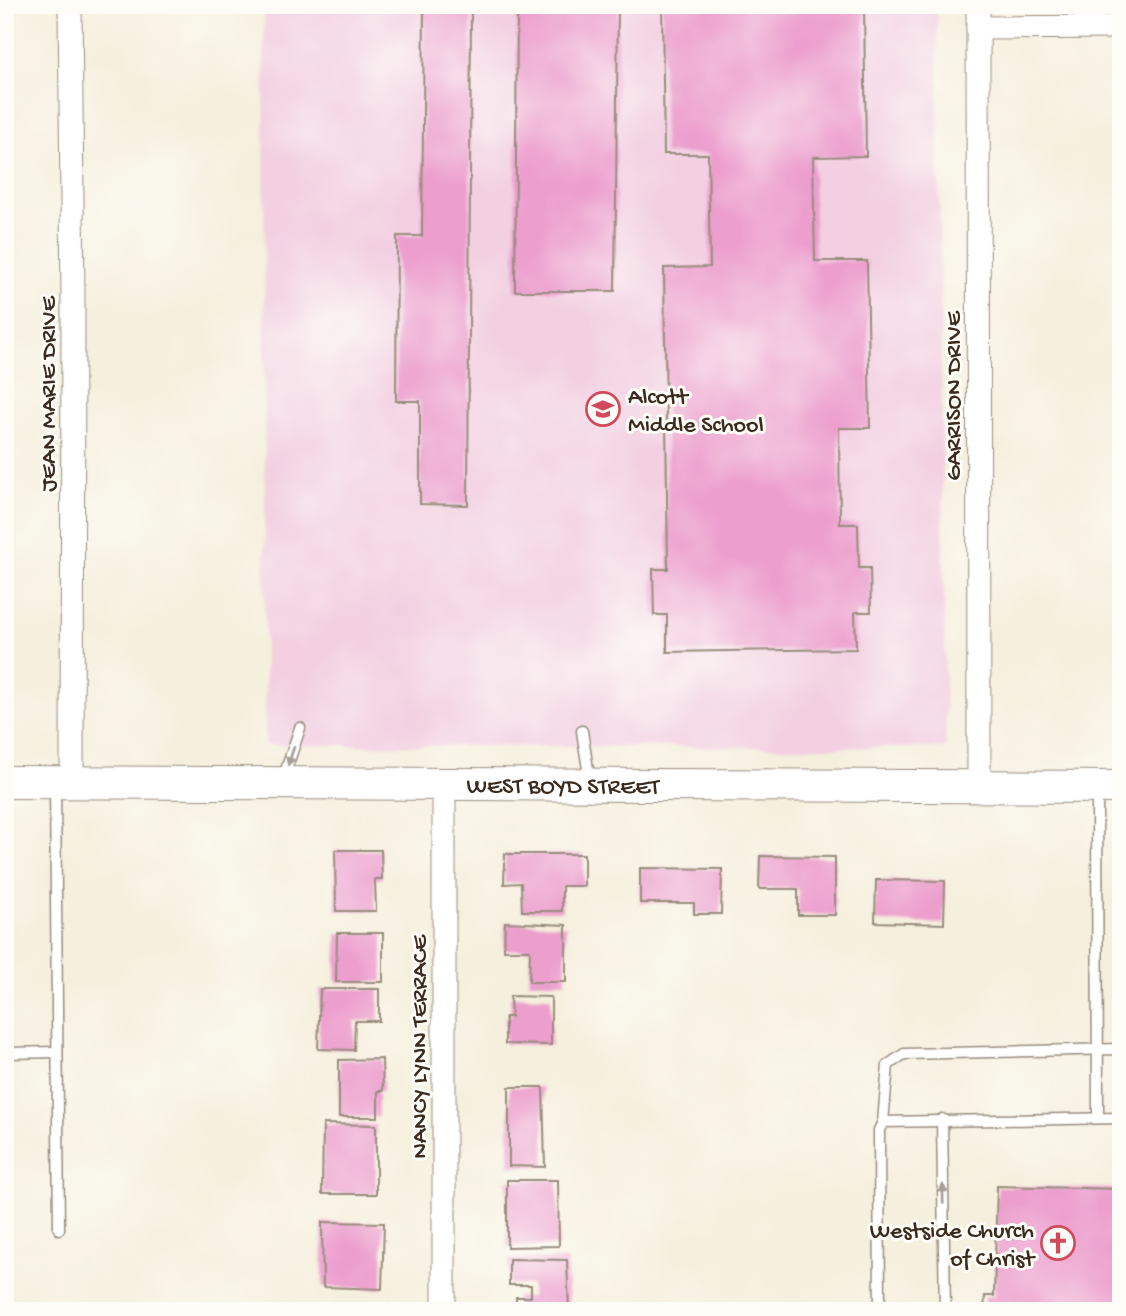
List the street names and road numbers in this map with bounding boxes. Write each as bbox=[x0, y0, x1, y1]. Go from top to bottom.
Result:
street label: JEAN MARIE DRIVE bbox=[36, 295, 65, 492]
street label: GARRISON DRIVE bbox=[941, 310, 970, 481]
street label: WEST BOYD STREET bbox=[467, 773, 661, 803]
street label: NANCY LYNN TERRACE bbox=[407, 934, 436, 1159]

